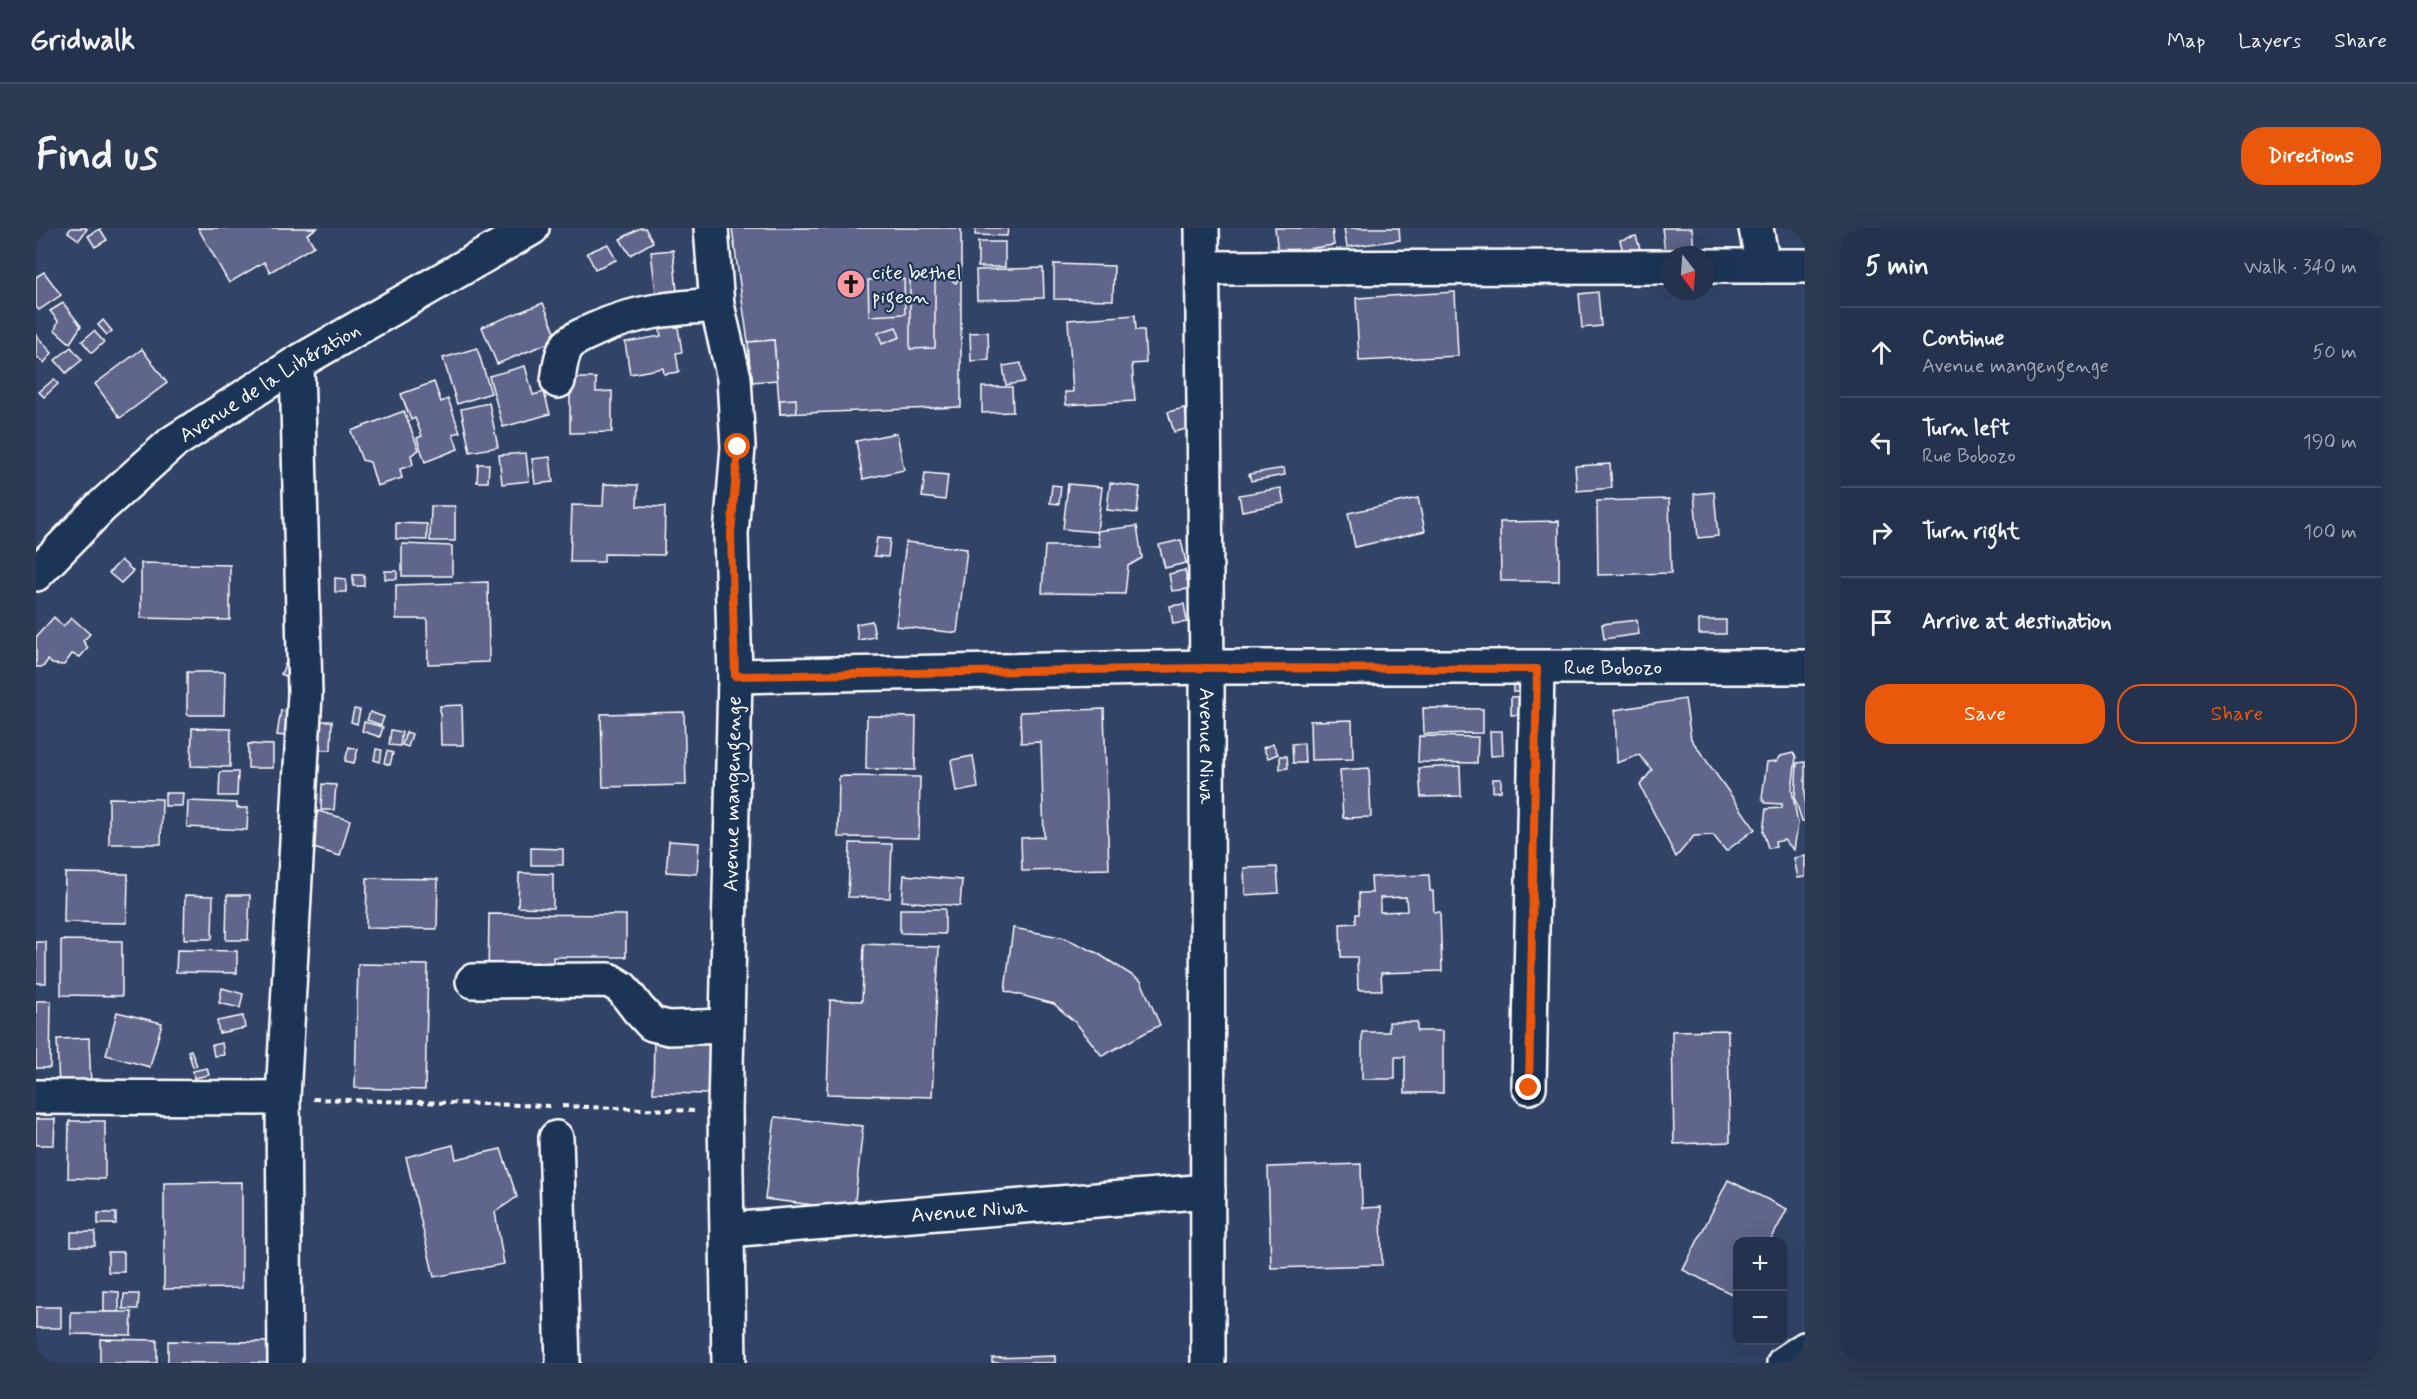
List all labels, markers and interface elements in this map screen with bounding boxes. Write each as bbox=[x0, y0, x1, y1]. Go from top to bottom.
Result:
text: Gridwalk bbox=[30, 23, 135, 60]
text: Map bbox=[2167, 27, 2205, 55]
text: Layers bbox=[2238, 27, 2301, 55]
text: Share bbox=[2334, 27, 2387, 55]
button: Directions bbox=[2241, 127, 2381, 185]
text: Find us bbox=[36, 129, 158, 184]
north arrow bbox=[1661, 246, 1715, 300]
text: 5 min bbox=[1865, 250, 1929, 284]
text: Walk · 340 m bbox=[2244, 254, 2357, 281]
place label: cite bethel pigeon bbox=[872, 259, 962, 313]
church icon: cite bethel pigeon bbox=[835, 268, 867, 300]
street label: Avenue de la Libération bbox=[174, 316, 366, 450]
text: Continue bbox=[1922, 325, 2004, 353]
icon: ahead bbox=[1865, 336, 1898, 369]
text: 50 m bbox=[2312, 339, 2357, 366]
text: Avenue mangengenge bbox=[1922, 353, 2109, 380]
text: Turn left bbox=[1922, 415, 2010, 443]
icon: left bbox=[1865, 426, 1898, 459]
text: 190 m bbox=[2303, 429, 2357, 456]
route start bbox=[724, 433, 750, 459]
text: Rue Bobozo bbox=[1922, 443, 2016, 470]
icon: right bbox=[1865, 516, 1898, 549]
text: Turn right bbox=[1922, 518, 2020, 546]
text: 100 m bbox=[2303, 519, 2357, 546]
icon: arrive bbox=[1865, 606, 1898, 639]
text: Arrive at destination bbox=[1922, 608, 2112, 636]
street label: Rue Bobozo bbox=[1564, 654, 1662, 682]
button: Save bbox=[1865, 684, 2105, 744]
button: Share bbox=[2117, 684, 2357, 744]
street label: Avenue Niwa bbox=[1192, 688, 1220, 805]
street label: Avenue mangengenge bbox=[717, 696, 751, 892]
route end bbox=[1515, 1074, 1541, 1100]
street label: Avenue Niwa bbox=[910, 1193, 1029, 1230]
map controls bbox=[1733, 1237, 1787, 1345]
button: + bbox=[1733, 1237, 1787, 1291]
button: − bbox=[1733, 1291, 1787, 1345]

